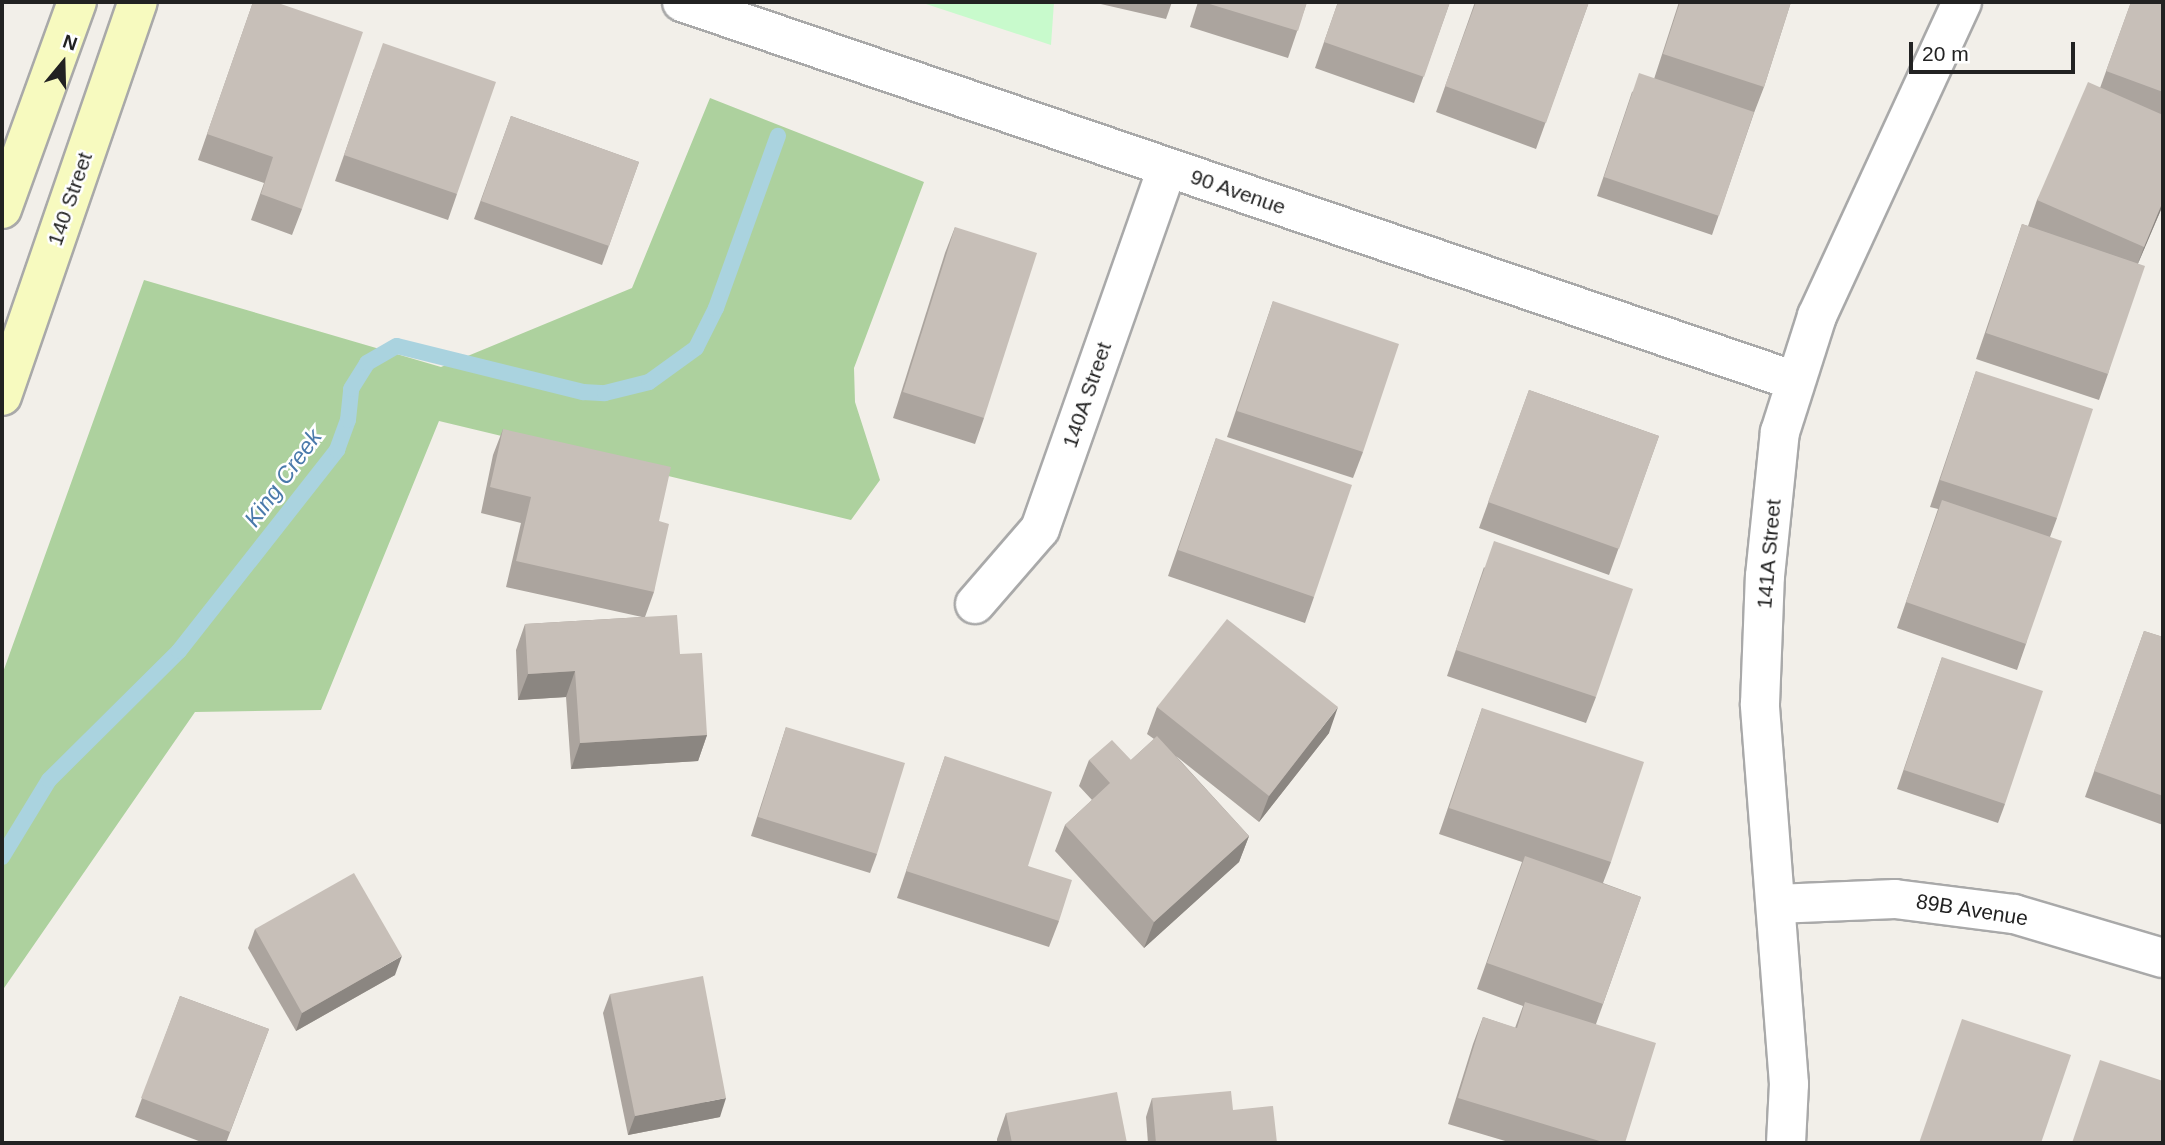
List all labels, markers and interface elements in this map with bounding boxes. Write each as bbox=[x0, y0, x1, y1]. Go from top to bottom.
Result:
north arrow bbox=[28, 28, 98, 98]
scale bar bbox=[1913, 28, 2079, 72]
text: N bbox=[60, 31, 80, 55]
text: 20 m bbox=[1922, 42, 1969, 65]
street label: 140 Street bbox=[42, 149, 98, 249]
street label: 90 Avenue bbox=[1187, 164, 1289, 220]
street label: 140A Street bbox=[1057, 338, 1117, 452]
water label: King Creek bbox=[238, 424, 328, 532]
street label: 141A Street bbox=[1752, 498, 1786, 610]
street label: 89B Avenue bbox=[1914, 889, 2030, 931]

